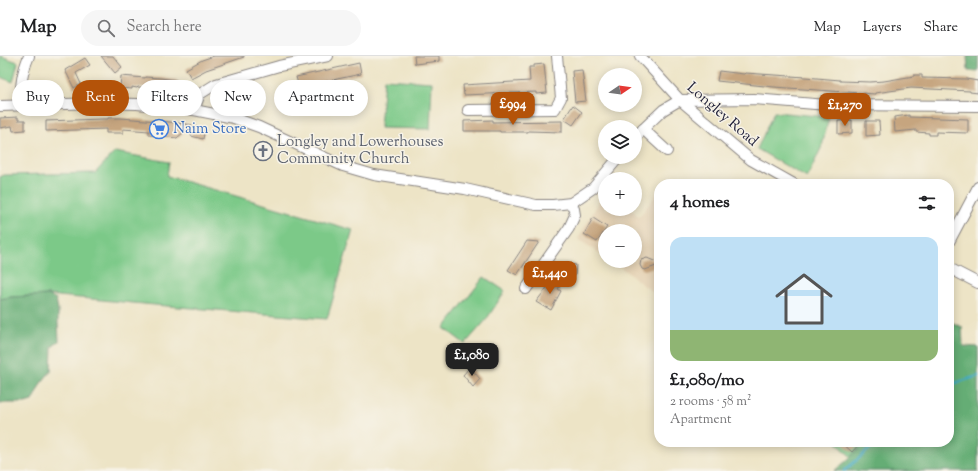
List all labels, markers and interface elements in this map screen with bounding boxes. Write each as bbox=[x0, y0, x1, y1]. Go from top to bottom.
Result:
search box bbox=[81, 10, 361, 46]
text: Map bbox=[20, 14, 57, 41]
icon: search bbox=[95, 17, 117, 39]
text: Search here bbox=[127, 17, 202, 38]
text: Map bbox=[814, 18, 841, 38]
text: Layers bbox=[863, 18, 901, 38]
text: Share bbox=[923, 18, 958, 38]
north arrow bbox=[598, 68, 642, 112]
map controls bbox=[598, 68, 642, 268]
street label: Longley Road bbox=[682, 78, 763, 152]
chip: Buy bbox=[12, 80, 64, 116]
chip: Rent bbox=[72, 80, 129, 116]
chip: Filters bbox=[137, 80, 202, 116]
chip: New bbox=[210, 80, 266, 116]
chip: Apartment bbox=[274, 80, 368, 116]
pin: £994 bbox=[489, 92, 537, 126]
pin: £1,270 bbox=[812, 93, 878, 127]
text: £994 bbox=[500, 96, 526, 114]
text: £1,270 bbox=[828, 97, 862, 115]
supermarket icon: Naim Store bbox=[148, 118, 170, 140]
place label: Naim Store bbox=[173, 119, 247, 140]
button: layers bbox=[598, 120, 642, 164]
place label: Longley and Lowerhouses Community Church bbox=[277, 132, 444, 170]
church icon: Longley and Lowerhouses Community Church bbox=[252, 140, 274, 162]
button: + bbox=[598, 172, 642, 216]
text: 4 homes bbox=[670, 191, 730, 215]
icon: filters bbox=[916, 192, 938, 214]
button: − bbox=[598, 224, 642, 268]
pin: £1,440 bbox=[517, 261, 583, 295]
icon: home bbox=[768, 263, 840, 335]
text: £1,440 bbox=[533, 265, 567, 283]
pin: £1,080 bbox=[439, 343, 505, 377]
text: £1,080 bbox=[455, 347, 489, 365]
text: £1,080/mo bbox=[670, 369, 744, 393]
text: 2 rooms · 58 m² bbox=[670, 393, 751, 411]
text: Apartment bbox=[670, 411, 731, 429]

